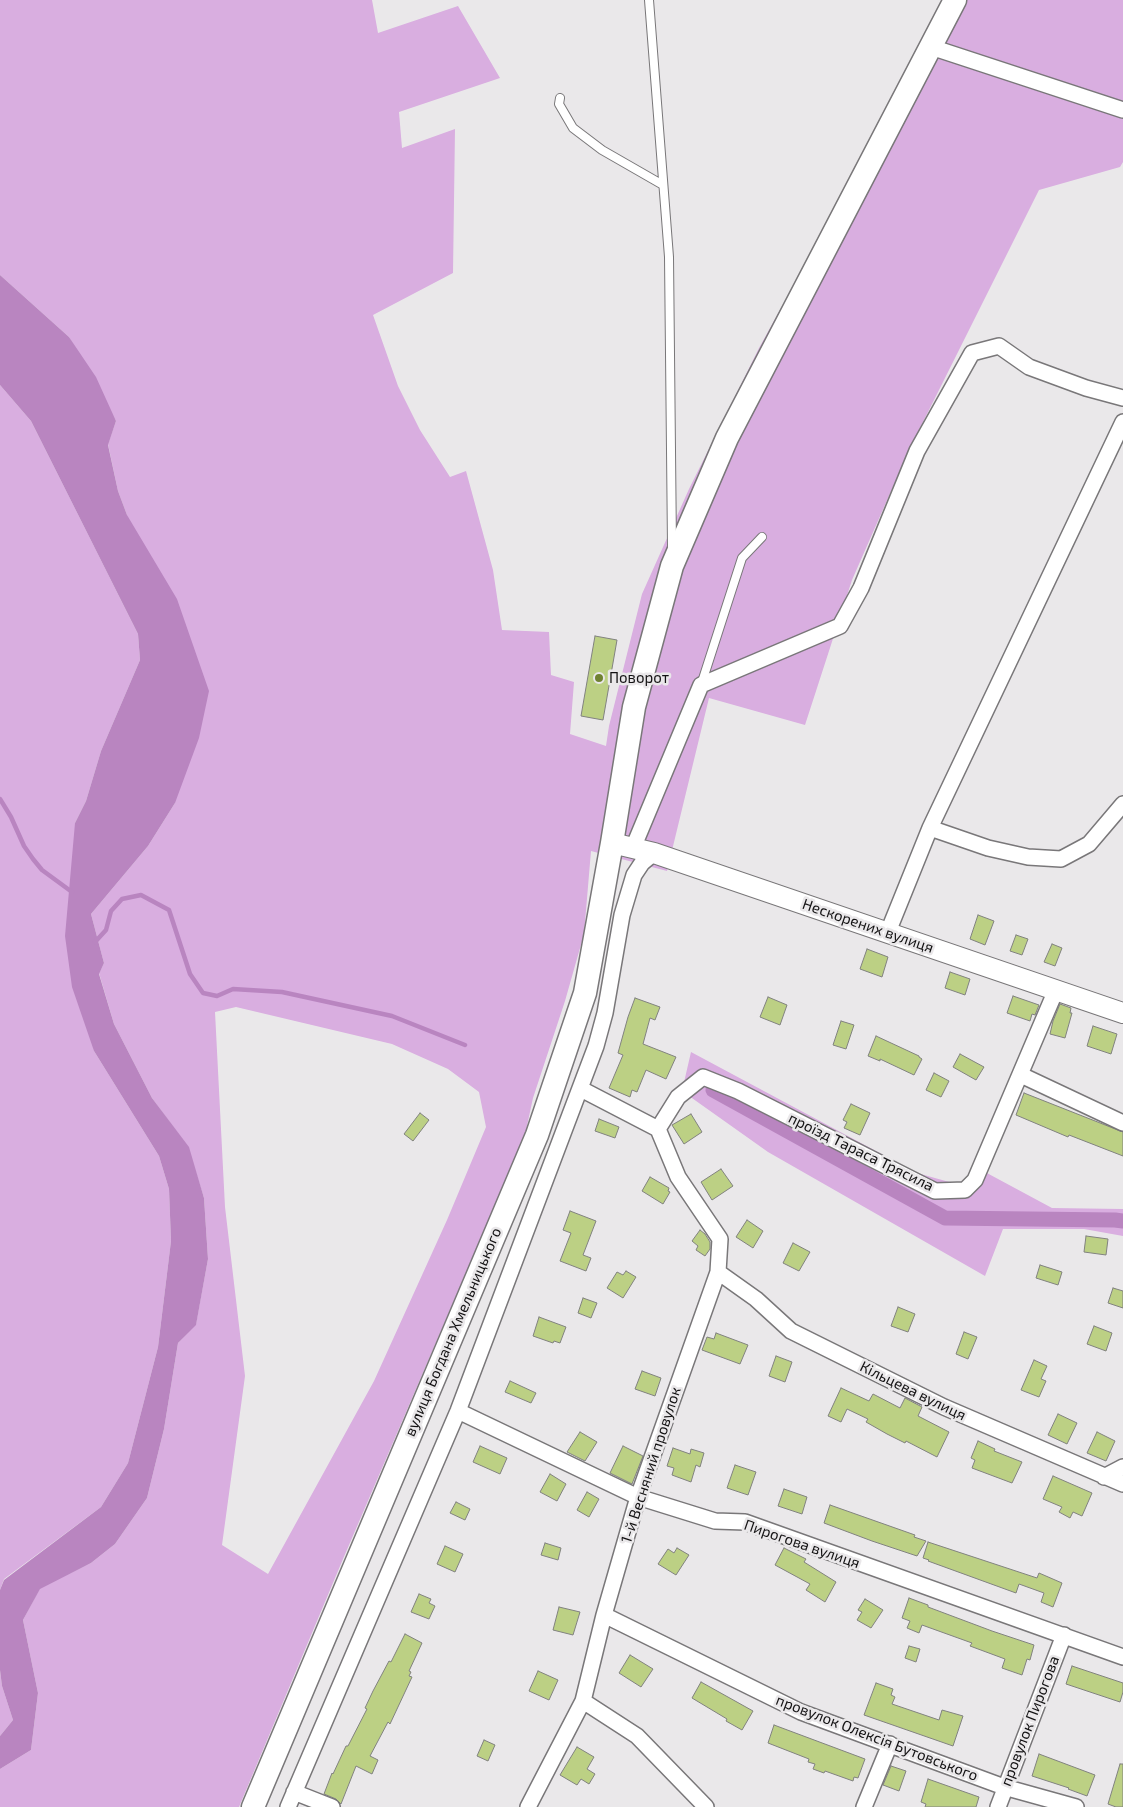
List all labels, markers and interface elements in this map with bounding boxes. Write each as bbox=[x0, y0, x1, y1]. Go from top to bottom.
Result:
place label: Поворот bbox=[609, 669, 669, 687]
marker: Поворот bbox=[593, 672, 605, 684]
street label: Нескорених вулиця bbox=[800, 895, 936, 957]
street label: проїзд Тараса Трясила bbox=[785, 1109, 937, 1195]
street label: вулиця Богдана Хмельницького bbox=[401, 1225, 505, 1439]
street label: Кільцева вулиця bbox=[857, 1358, 969, 1424]
street label: 1-й Весняний провулок bbox=[617, 1385, 685, 1545]
street label: Пирогова вулиця bbox=[742, 1516, 862, 1572]
street label: провулок Пирогова bbox=[997, 1653, 1063, 1789]
street label: провулок Олексія Бутовського bbox=[773, 1691, 981, 1785]

